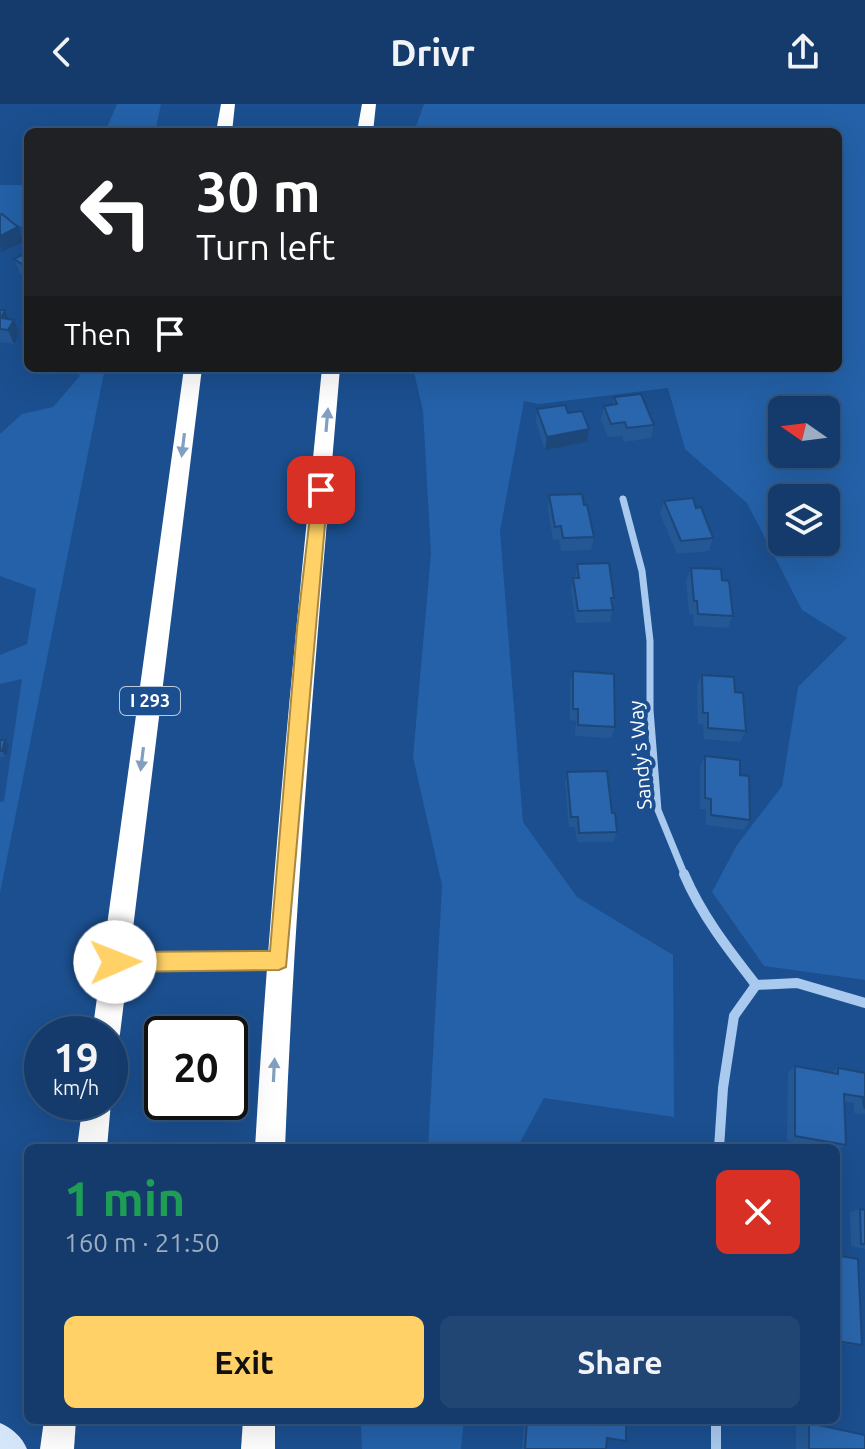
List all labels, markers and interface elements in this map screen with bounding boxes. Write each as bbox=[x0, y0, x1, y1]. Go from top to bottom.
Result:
icon: back bbox=[40, 30, 84, 74]
icon: share bbox=[781, 30, 825, 74]
text: Drivr bbox=[390, 32, 475, 73]
icon: left bbox=[64, 160, 168, 264]
text: 30 m bbox=[196, 160, 321, 223]
text: Turn left bbox=[196, 226, 335, 267]
icon: arrive bbox=[148, 312, 192, 356]
text: Then bbox=[64, 317, 132, 351]
north arrow bbox=[768, 396, 840, 468]
map controls bbox=[768, 396, 840, 556]
one-way arrow bbox=[321, 407, 334, 432]
one-way arrow bbox=[176, 433, 189, 458]
pin bbox=[287, 456, 355, 524]
icon: arrive bbox=[299, 468, 343, 512]
button: layers bbox=[768, 484, 840, 556]
road number: I 293 bbox=[120, 687, 180, 715]
street label: Sandy's Way bbox=[623, 699, 656, 811]
one-way arrow bbox=[135, 747, 148, 772]
position arrow bbox=[73, 920, 157, 1004]
speed limit sign: 20 bbox=[144, 1016, 248, 1120]
text: 19 bbox=[53, 1035, 99, 1080]
one-way arrow bbox=[268, 1057, 281, 1082]
text: km/h bbox=[53, 1076, 99, 1099]
button: close bbox=[716, 1170, 800, 1254]
text: 1 min bbox=[64, 1171, 185, 1225]
text: 160 m · 21:50 bbox=[64, 1228, 220, 1257]
button: Exit bbox=[64, 1316, 424, 1408]
button: Share bbox=[440, 1316, 800, 1408]

